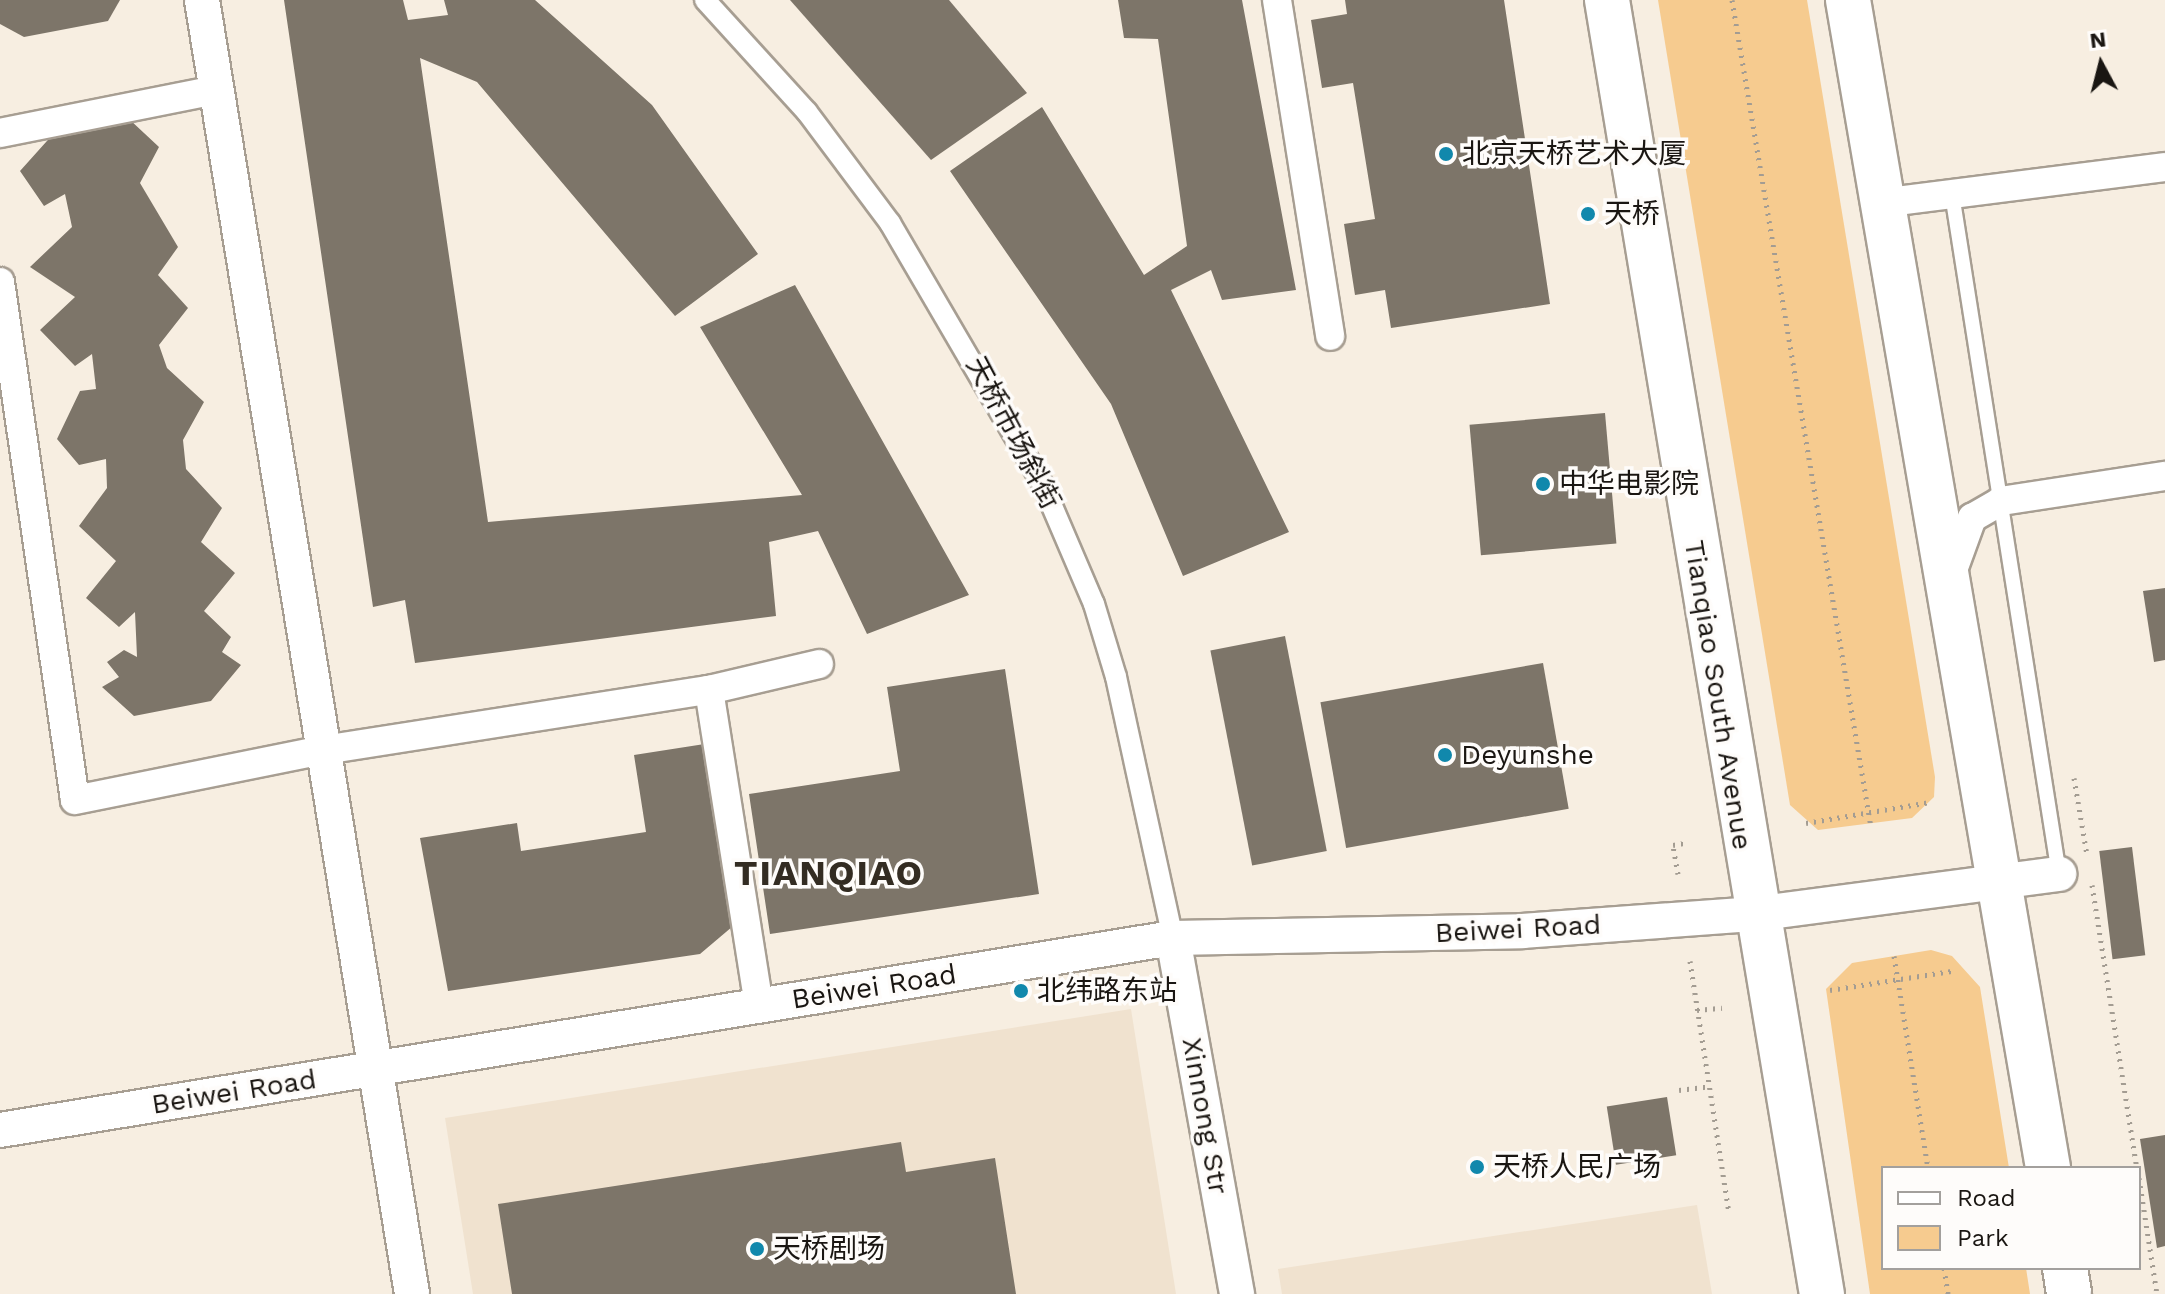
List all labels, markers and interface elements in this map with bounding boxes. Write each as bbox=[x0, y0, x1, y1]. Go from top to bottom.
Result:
north arrow bbox=[2061, 24, 2141, 104]
text: N bbox=[2088, 26, 2108, 53]
place label: 北京天桥艺术大厦 bbox=[1462, 137, 1686, 171]
marker: 北京天桥艺术大厦 bbox=[1437, 145, 1455, 163]
place label: 天桥 bbox=[1604, 197, 1660, 231]
marker: 天桥 bbox=[1579, 205, 1597, 223]
street label: 天桥市场斜街 bbox=[959, 351, 1067, 515]
place label: 中华电影院 bbox=[1559, 467, 1699, 501]
marker: 中华电影院 bbox=[1534, 475, 1552, 493]
street label: Tianqiao South Avenue bbox=[1677, 537, 1759, 853]
place label: Deyunshe bbox=[1461, 738, 1594, 772]
marker: Deyunshe bbox=[1436, 746, 1454, 764]
district label: TIANQIAO bbox=[734, 852, 924, 896]
street label: Beiwei Road bbox=[1434, 908, 1602, 950]
street label: Beiwei Road bbox=[789, 957, 959, 1017]
place label: 北纬路东站 bbox=[1037, 974, 1177, 1008]
marker: 北纬路东站 bbox=[1012, 982, 1030, 1000]
street label: Xinnong Str bbox=[1175, 1035, 1235, 1197]
street label: Beiwei Road bbox=[149, 1062, 319, 1122]
place label: 天桥人民广场 bbox=[1493, 1150, 1661, 1184]
marker: 天桥人民广场 bbox=[1468, 1158, 1486, 1176]
legend bbox=[1881, 1166, 2141, 1270]
text: Road bbox=[1957, 1184, 2016, 1212]
text: Park bbox=[1957, 1224, 2009, 1252]
place label: 天桥剧场 bbox=[773, 1232, 885, 1266]
marker: 天桥剧场 bbox=[748, 1240, 766, 1258]

